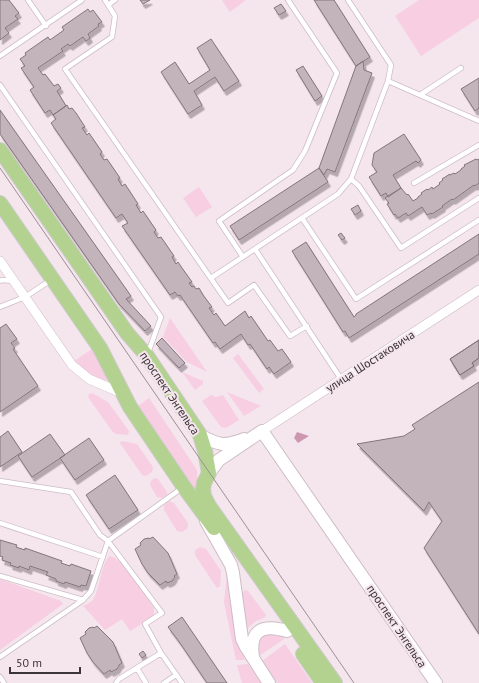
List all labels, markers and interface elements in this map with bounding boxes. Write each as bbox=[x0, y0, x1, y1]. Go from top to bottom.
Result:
street label: улица Шостаковича bbox=[323, 327, 417, 395]
street label: проспект Энгельса bbox=[137, 349, 203, 437]
street label: проспект Энгельса bbox=[364, 582, 430, 670]
scale bar bbox=[10, 649, 80, 675]
text: 50 m bbox=[16, 655, 42, 670]

